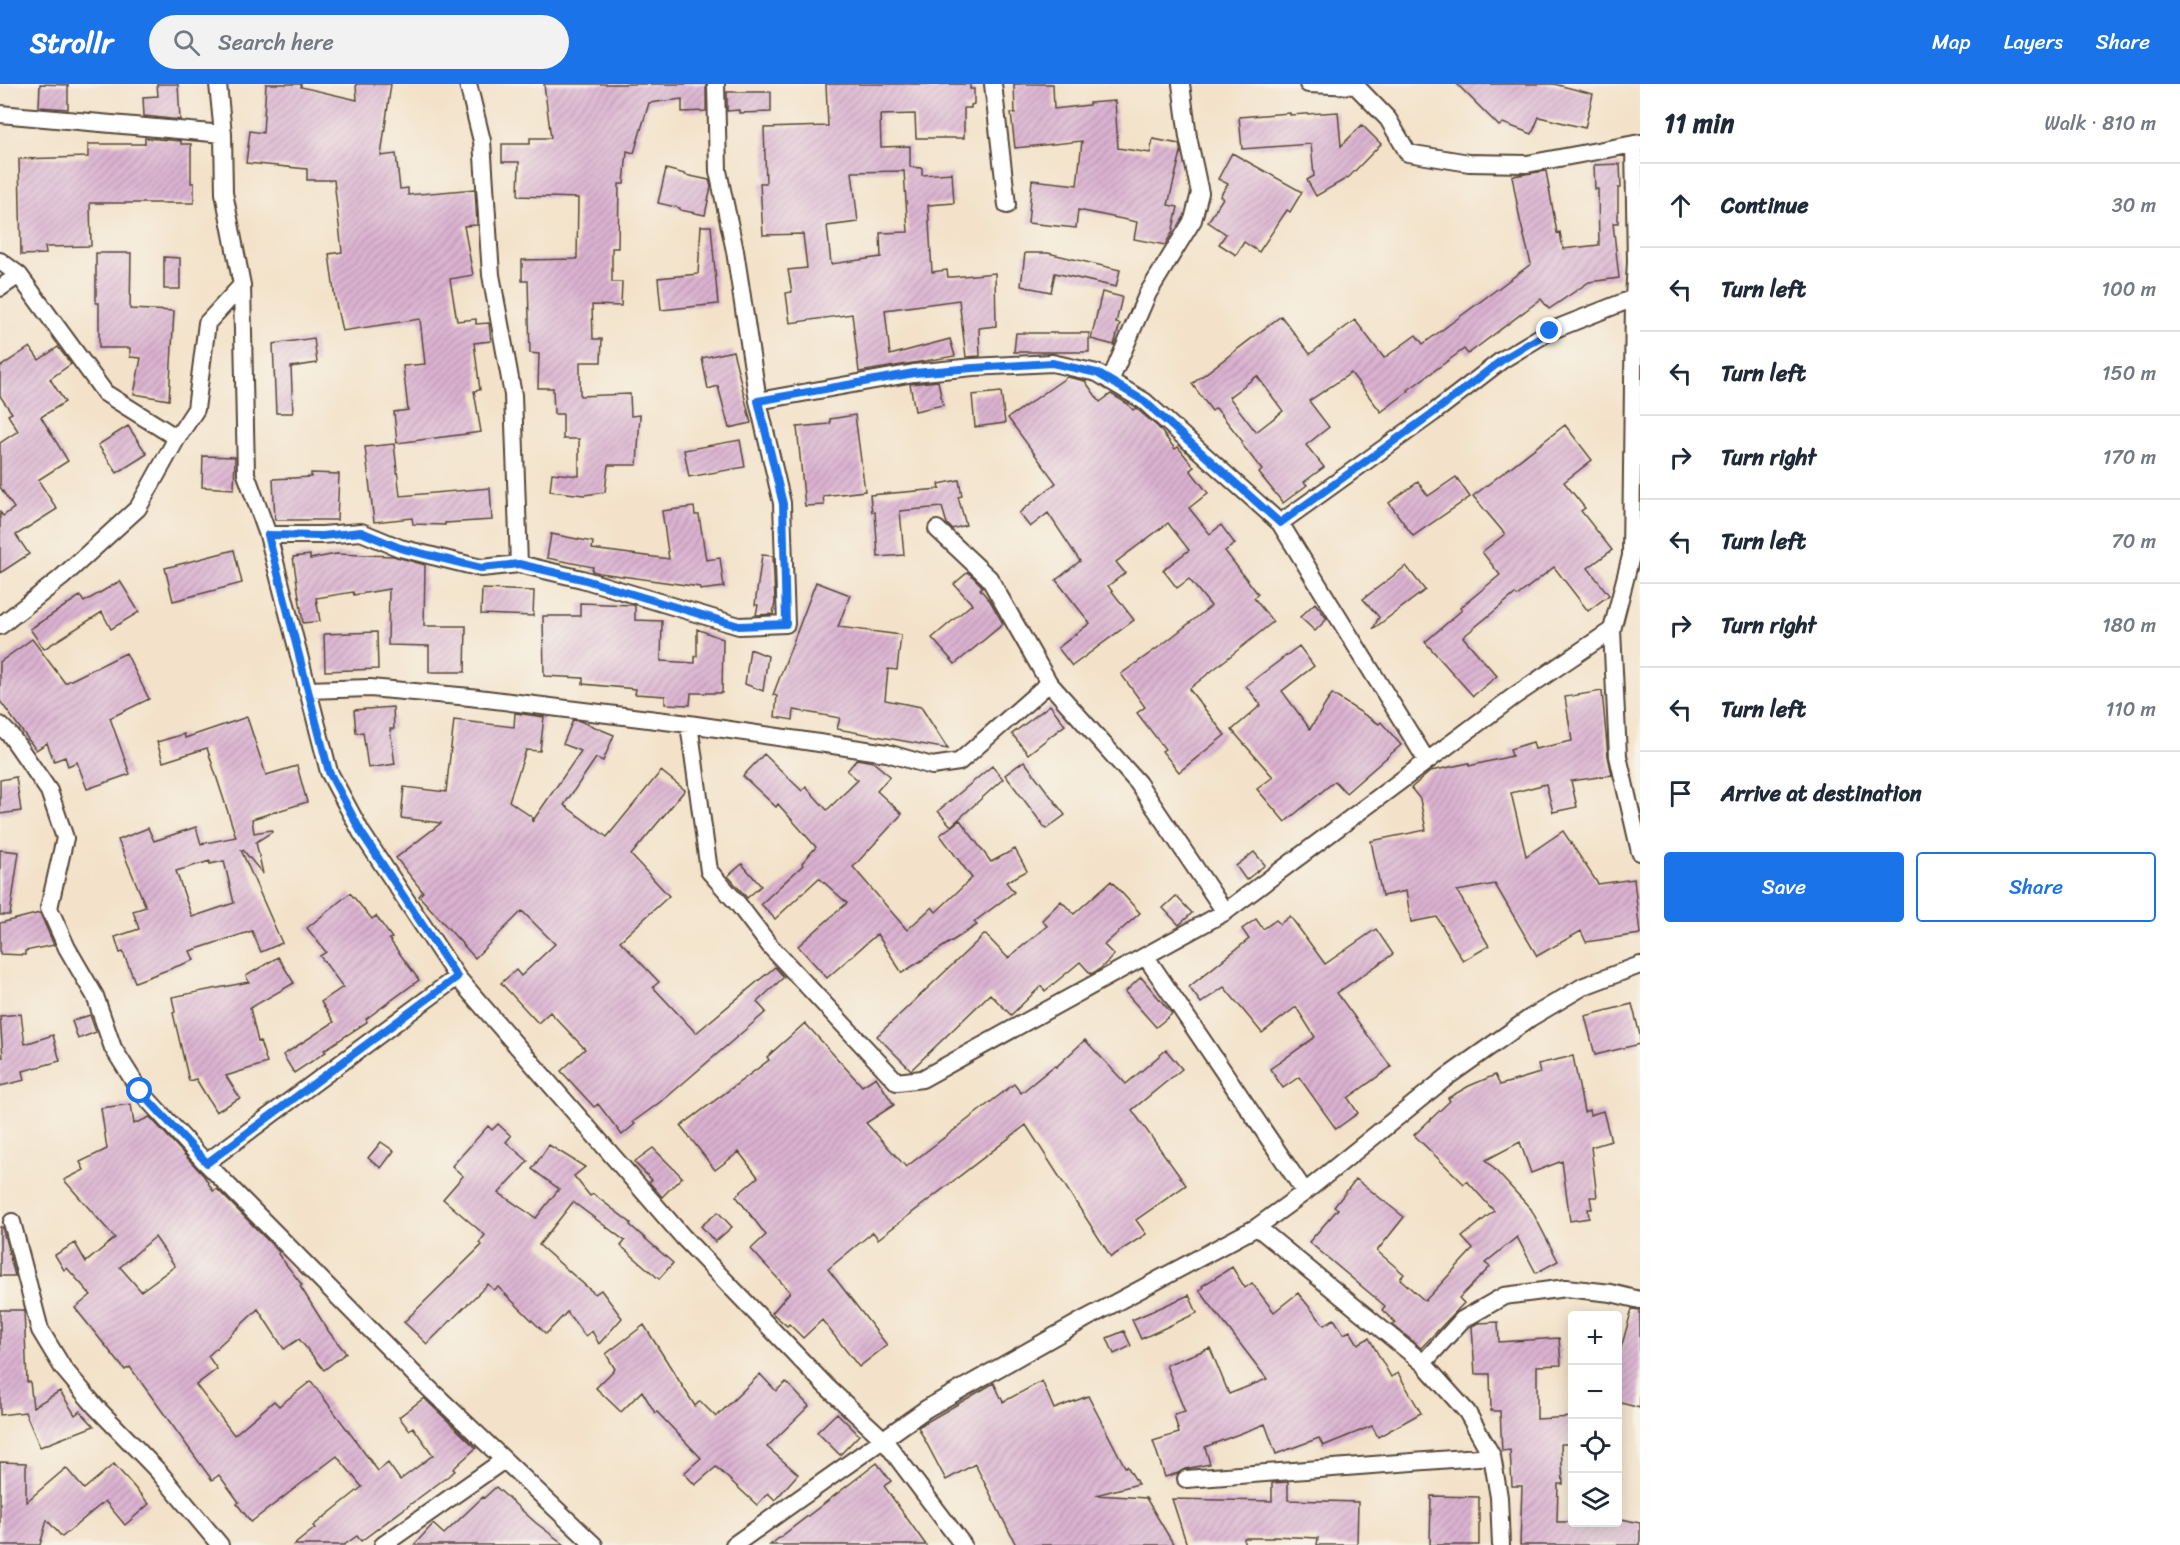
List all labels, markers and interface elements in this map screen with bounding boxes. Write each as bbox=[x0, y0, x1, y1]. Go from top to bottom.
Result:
search box bbox=[149, 15, 569, 69]
text: Strollr bbox=[30, 18, 113, 67]
text: Search here bbox=[218, 23, 334, 62]
text: Map bbox=[1932, 23, 1971, 61]
text: Layers bbox=[2004, 23, 2063, 61]
text: Share bbox=[2096, 23, 2150, 61]
icon: search bbox=[170, 26, 203, 59]
text: 11 min bbox=[1664, 100, 1734, 146]
text: Walk · 810 m bbox=[2045, 106, 2156, 141]
text: Continue bbox=[1721, 186, 1809, 225]
text: 30 m bbox=[2112, 188, 2156, 223]
icon: ahead bbox=[1664, 189, 1697, 222]
text: Turn left bbox=[1721, 270, 1806, 309]
text: 100 m bbox=[2102, 272, 2156, 307]
icon: left bbox=[1664, 273, 1697, 306]
route end bbox=[1536, 317, 1562, 343]
text: Turn left bbox=[1721, 354, 1806, 393]
text: 150 m bbox=[2102, 356, 2156, 391]
icon: left bbox=[1664, 357, 1697, 390]
text: Turn right bbox=[1721, 438, 1816, 477]
text: 170 m bbox=[2103, 440, 2156, 475]
icon: right bbox=[1664, 441, 1697, 474]
text: Turn left bbox=[1721, 522, 1806, 561]
text: 70 m bbox=[2111, 524, 2156, 559]
icon: left bbox=[1664, 525, 1697, 558]
text: Turn right bbox=[1721, 606, 1816, 645]
text: 180 m bbox=[2102, 608, 2156, 643]
icon: right bbox=[1664, 609, 1697, 642]
text: Turn left bbox=[1721, 690, 1806, 729]
text: 110 m bbox=[2106, 692, 2156, 727]
icon: left bbox=[1664, 693, 1697, 726]
text: Arrive at destination bbox=[1721, 774, 1922, 813]
icon: arrive bbox=[1664, 777, 1697, 810]
button: Save bbox=[1664, 852, 1904, 922]
button: Share bbox=[1916, 852, 2156, 922]
route start bbox=[126, 1077, 152, 1103]
map controls bbox=[1568, 1311, 1622, 1527]
button: + bbox=[1568, 1311, 1622, 1365]
button: − bbox=[1568, 1365, 1622, 1419]
button: locate bbox=[1568, 1419, 1622, 1473]
button: layers bbox=[1568, 1473, 1622, 1527]

